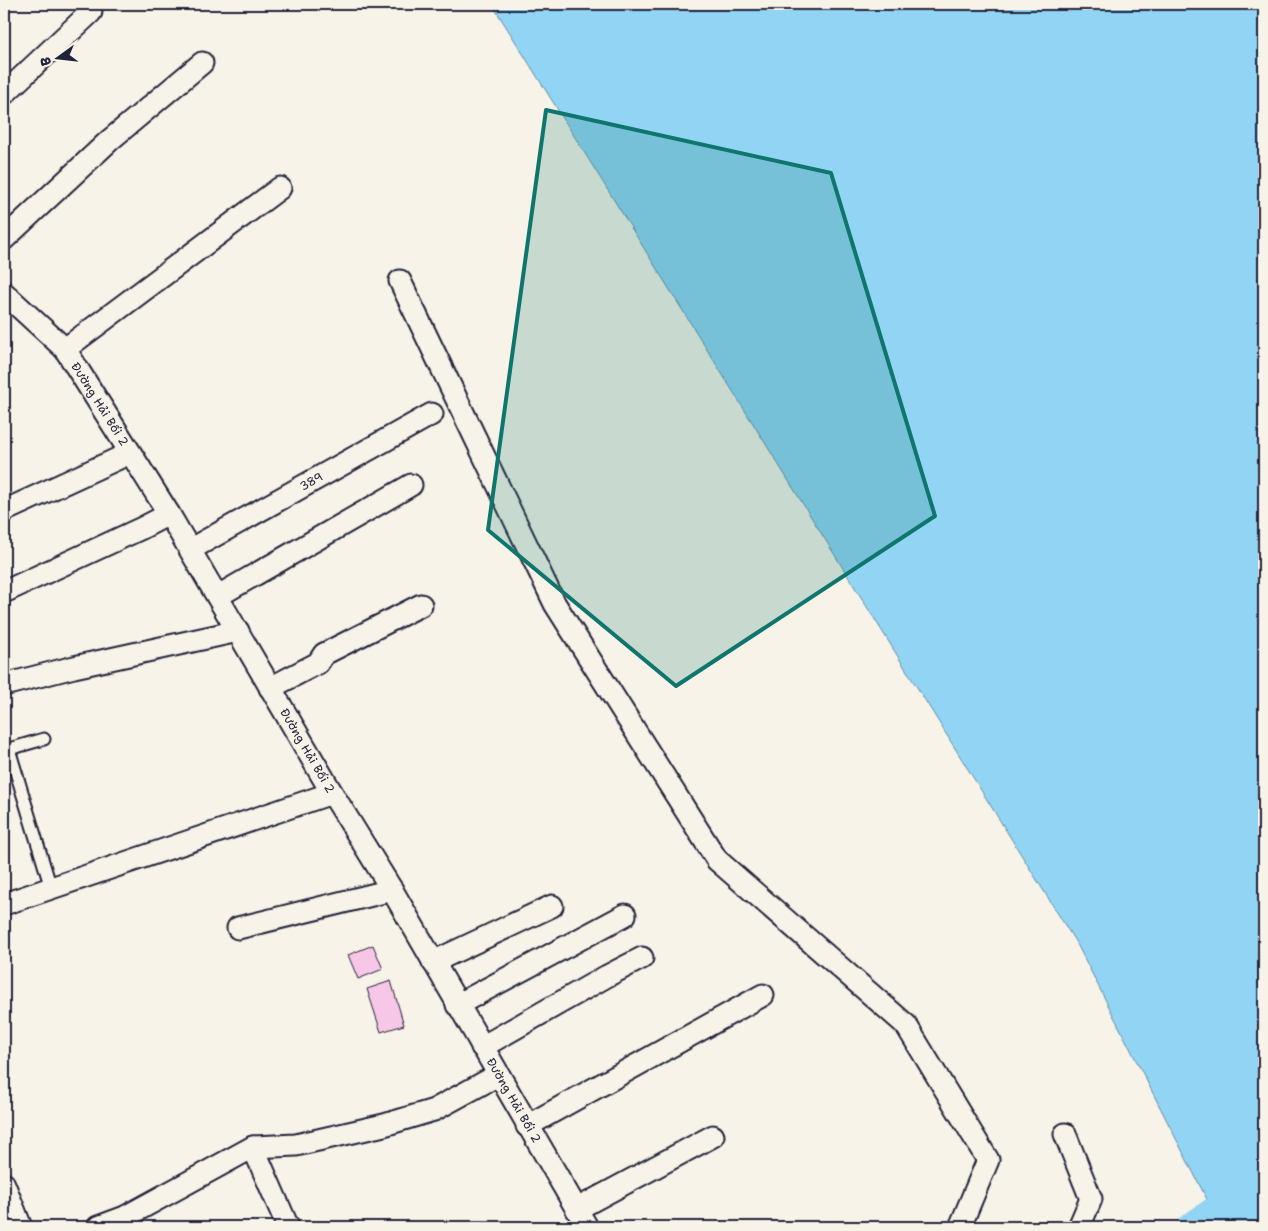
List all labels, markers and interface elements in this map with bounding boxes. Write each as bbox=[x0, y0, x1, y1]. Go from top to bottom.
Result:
north arrow bbox=[32, 32, 82, 82]
text: B bbox=[36, 55, 55, 68]
street label: Đường Hải Bối 2 bbox=[67, 359, 132, 449]
street label: 389 bbox=[297, 469, 326, 494]
street label: Đường Hải Bối 2 bbox=[276, 705, 338, 796]
street label: Đường Hải Bối 2 bbox=[483, 1055, 545, 1146]

